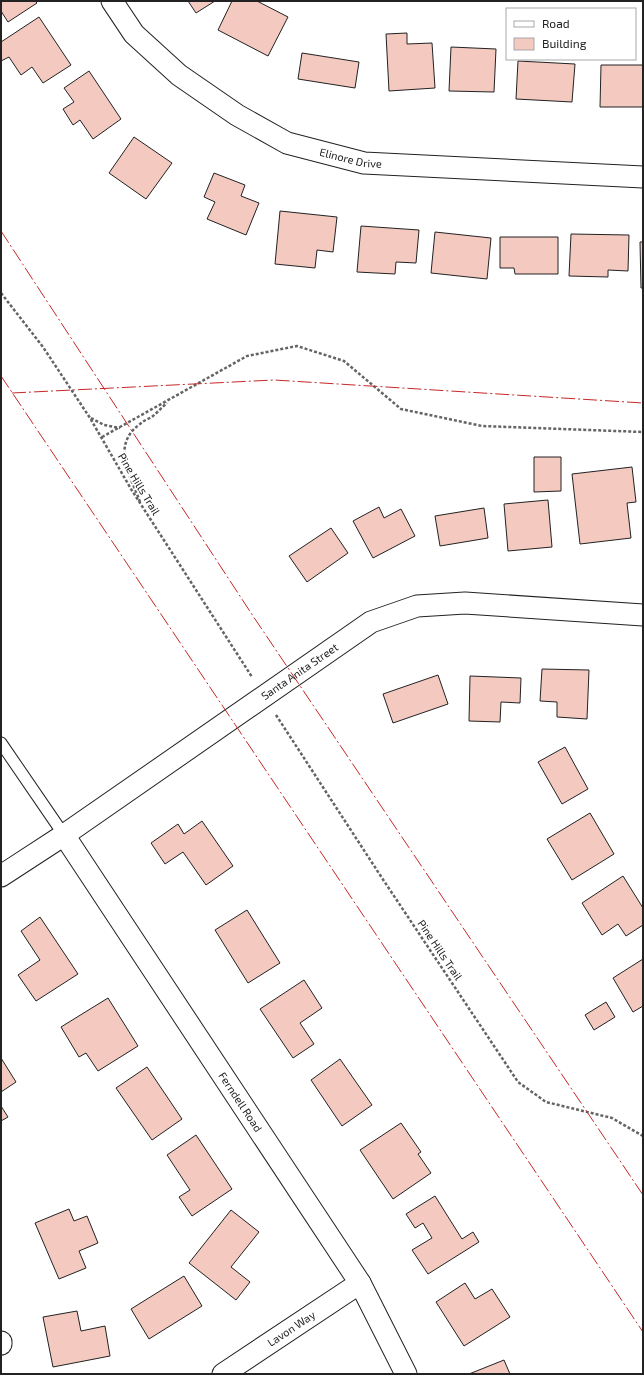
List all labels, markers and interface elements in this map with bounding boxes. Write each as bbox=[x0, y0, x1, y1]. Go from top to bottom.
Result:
legend bbox=[506, 8, 636, 60]
text: Road bbox=[542, 16, 570, 30]
text: Building bbox=[542, 36, 587, 50]
street label: Elinore Drive bbox=[318, 145, 382, 170]
street label: Pine Hills Trail bbox=[116, 450, 163, 518]
street label: Santa Anita Street bbox=[259, 640, 340, 702]
street label: Pine Hills Trail bbox=[415, 917, 466, 983]
street label: Ferndell Road bbox=[216, 1069, 265, 1134]
street label: Lavon Way bbox=[265, 1308, 318, 1349]

